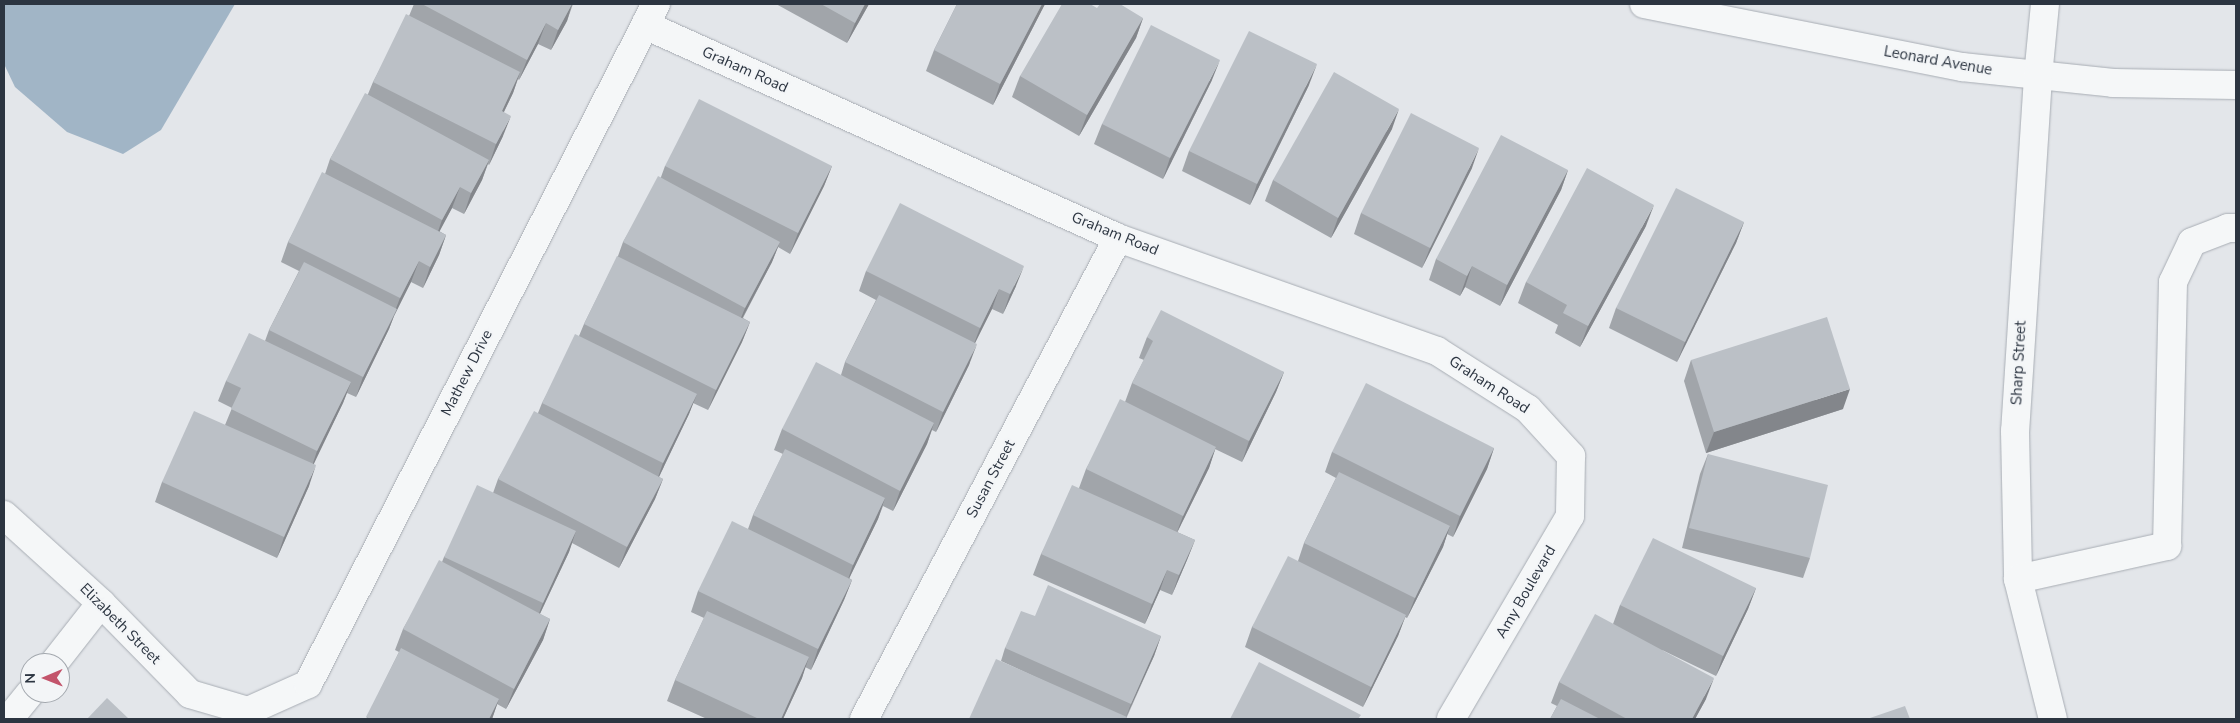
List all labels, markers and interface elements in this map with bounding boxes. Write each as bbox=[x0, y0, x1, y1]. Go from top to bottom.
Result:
street label: Graham Road bbox=[699, 43, 791, 97]
street label: Leonard Avenue bbox=[1882, 43, 1994, 79]
street label: Graham Road bbox=[1069, 208, 1161, 260]
street label: Sharp Street bbox=[2008, 320, 2030, 406]
street label: Mathew Drive bbox=[438, 327, 496, 419]
street label: Graham Road bbox=[1445, 352, 1533, 418]
street label: Susan Street bbox=[963, 437, 1019, 521]
street label: Amy Boulevard bbox=[1492, 542, 1560, 642]
street label: Elizabeth Street bbox=[76, 580, 164, 668]
north arrow bbox=[20, 653, 70, 703]
text: N bbox=[21, 673, 40, 684]

